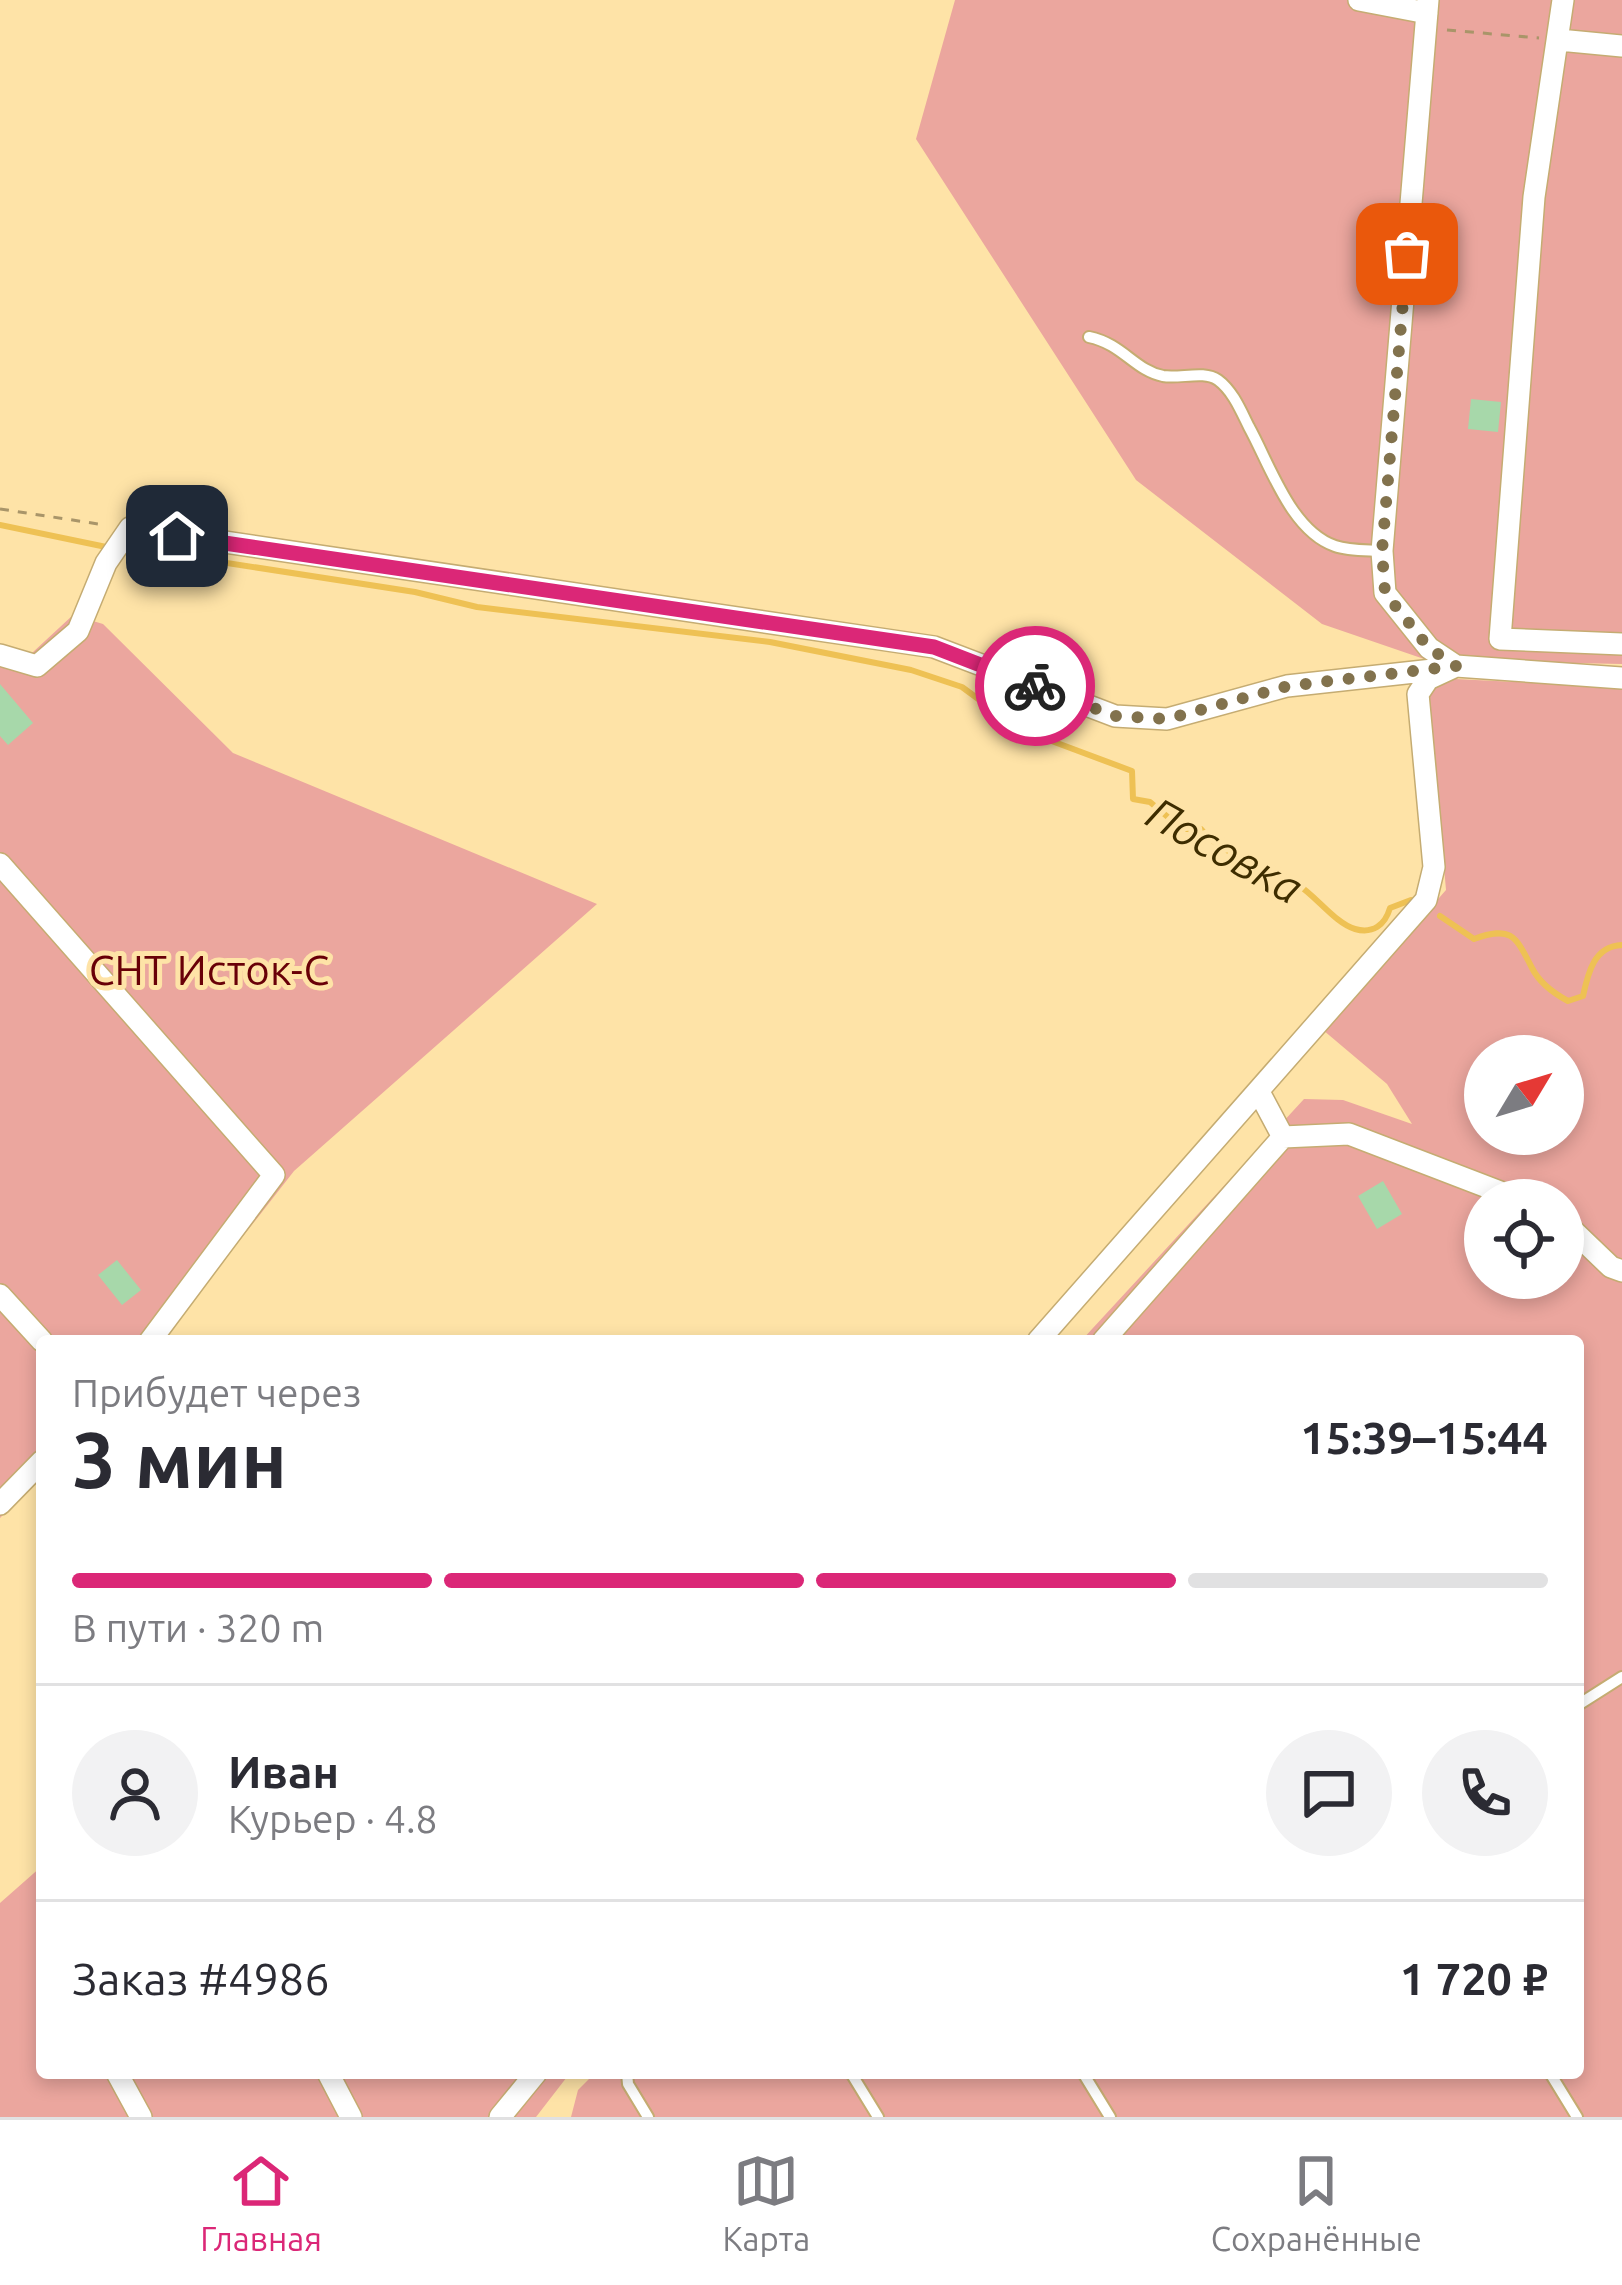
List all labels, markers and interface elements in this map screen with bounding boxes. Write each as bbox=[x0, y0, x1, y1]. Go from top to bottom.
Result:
pin bbox=[1356, 203, 1458, 305]
icon: bag bbox=[1374, 221, 1440, 287]
pin bbox=[126, 485, 228, 587]
icon: home bbox=[144, 503, 210, 569]
courier bbox=[975, 626, 1095, 746]
icon: bike bbox=[1002, 653, 1068, 719]
water label: Посовка bbox=[1139, 787, 1311, 913]
park label: СНТ Исток-С bbox=[89, 946, 329, 993]
north arrow bbox=[1464, 1035, 1584, 1155]
map controls bbox=[1464, 1035, 1584, 1299]
button: locate bbox=[1464, 1179, 1584, 1299]
text: Прибудет через bbox=[72, 1371, 361, 1414]
text: 15:39–15:44 bbox=[1300, 1412, 1548, 1463]
text: 3 мин bbox=[72, 1415, 287, 1503]
text: В пути · 320 m bbox=[72, 1606, 324, 1649]
button: person bbox=[72, 1730, 198, 1856]
button: chat bbox=[1266, 1730, 1392, 1856]
button: phone bbox=[1422, 1730, 1548, 1856]
text: Иван bbox=[228, 1746, 339, 1797]
text: Курьер · 4.8 bbox=[228, 1797, 438, 1840]
text: Заказ #4986 bbox=[72, 1953, 330, 2004]
text: 1 720 ₽ bbox=[1400, 1953, 1548, 2004]
tab: Главная bbox=[200, 2148, 322, 2257]
tab: Карта bbox=[722, 2148, 810, 2257]
tab: Сохранённые bbox=[1211, 2148, 1422, 2257]

